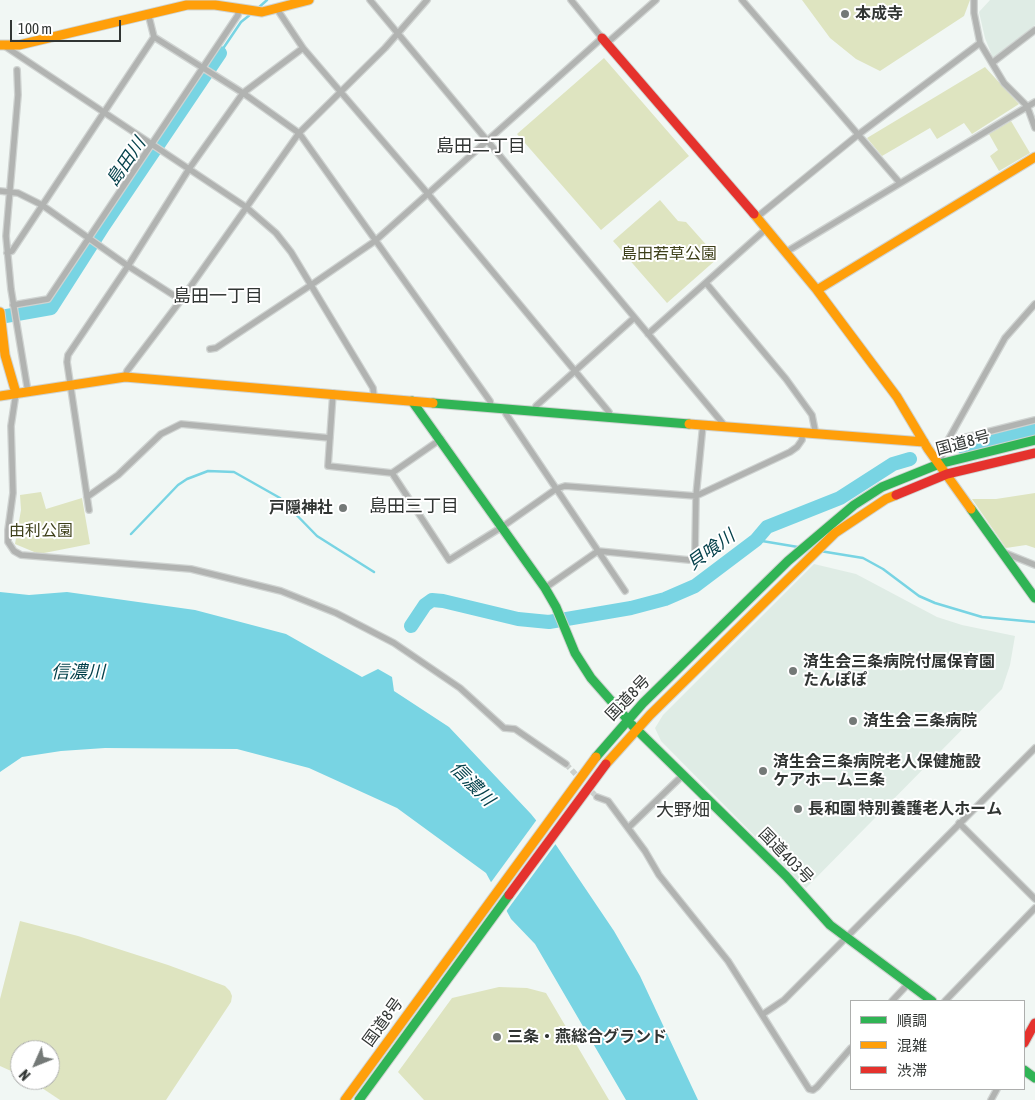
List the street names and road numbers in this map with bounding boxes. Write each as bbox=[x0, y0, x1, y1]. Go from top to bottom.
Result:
street label: 国道8号 bbox=[934, 427, 992, 459]
street label: 国道8号 bbox=[602, 671, 654, 725]
street label: 国道403号 bbox=[755, 824, 817, 888]
street label: 国道8号 bbox=[359, 994, 407, 1050]

